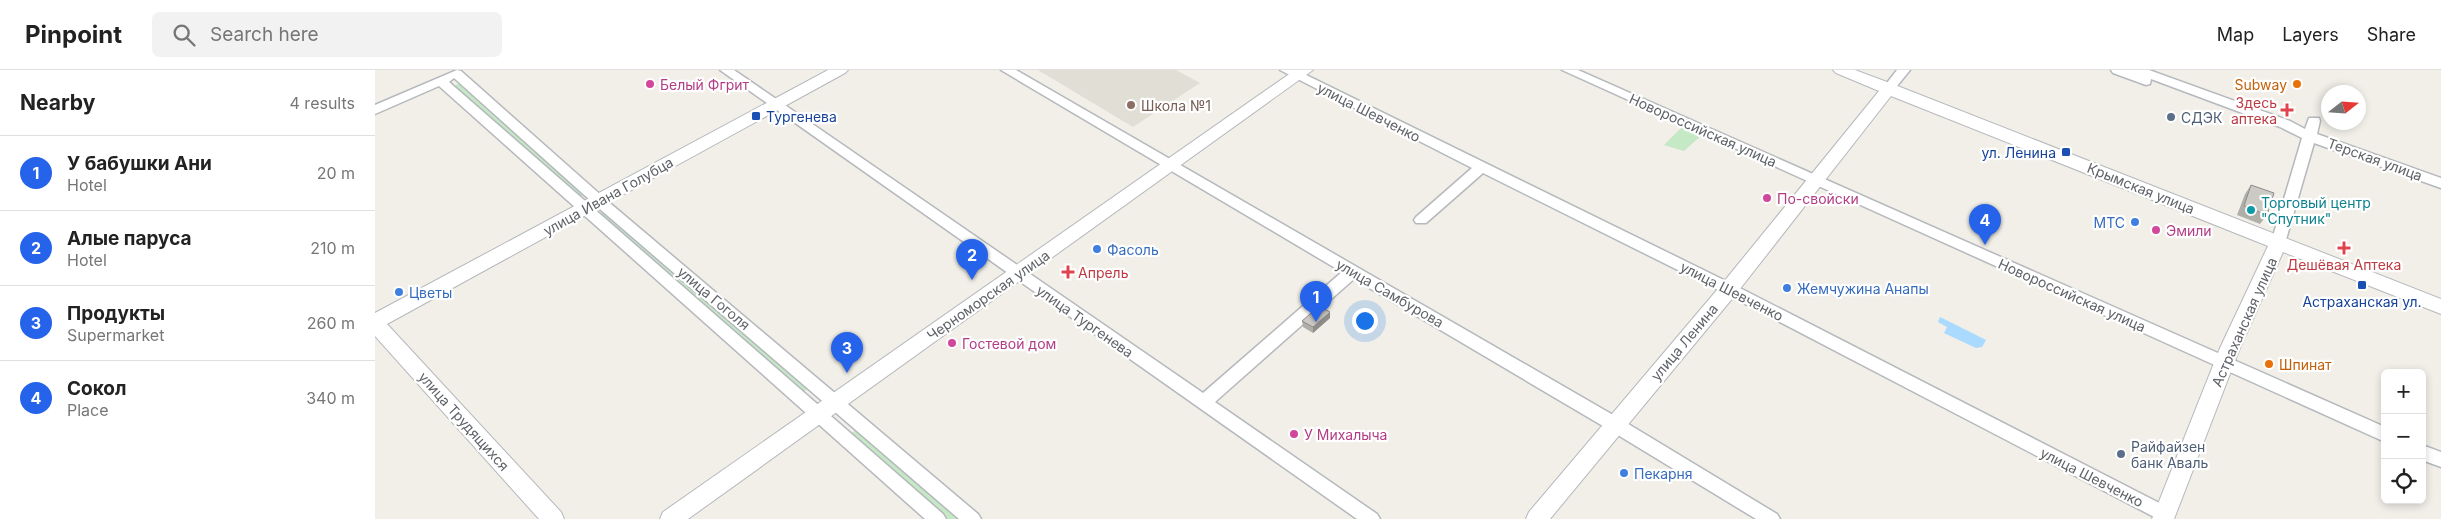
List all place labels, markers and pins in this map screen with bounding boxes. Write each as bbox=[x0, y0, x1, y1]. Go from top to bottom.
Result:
place label: Белый Фгрит bbox=[660, 76, 750, 93]
place label: Subway bbox=[2234, 76, 2287, 93]
marker: Белый Фгрит bbox=[644, 78, 656, 90]
marker: Subway bbox=[2291, 78, 2303, 90]
place label: Здесь аптека bbox=[2231, 94, 2277, 127]
place label: Школа №1 bbox=[1141, 97, 1211, 114]
marker: Школа №1 bbox=[1125, 99, 1137, 111]
marker: Здесь аптека bbox=[2281, 104, 2293, 116]
place label: Тургенева bbox=[766, 108, 837, 125]
place label: СДЭК bbox=[2181, 109, 2223, 126]
marker: Тургенева bbox=[750, 110, 762, 122]
marker: СДЭК bbox=[2165, 111, 2177, 123]
place label: ул. Ленина bbox=[1981, 144, 2056, 161]
marker: ул. Ленина bbox=[2060, 146, 2072, 158]
place label: По-свойски bbox=[1777, 190, 1859, 207]
marker: По-свойски bbox=[1761, 192, 1773, 204]
place label: Торговый центр "Спутник" bbox=[2261, 194, 2371, 227]
pin: 4 bbox=[1969, 204, 2001, 245]
marker: Торговый центр "Спутник" bbox=[2245, 204, 2257, 216]
place label: МТС bbox=[2094, 214, 2125, 231]
marker: МТС bbox=[2129, 216, 2141, 228]
place label: Эмили bbox=[2166, 222, 2212, 239]
marker: Эмили bbox=[2150, 224, 2162, 236]
pin: 2 bbox=[956, 239, 988, 280]
place label: Фасоль bbox=[1107, 241, 1159, 258]
marker: Дешёвая Аптека bbox=[2338, 242, 2350, 254]
marker: Фасоль bbox=[1091, 243, 1103, 255]
place label: Дешёвая Аптека bbox=[2287, 256, 2401, 273]
place label: Апрель bbox=[1078, 264, 1129, 281]
marker: Апрель bbox=[1062, 266, 1074, 278]
marker: Астраханская ул. bbox=[2356, 279, 2368, 291]
place label: Жемчужина Анапы bbox=[1797, 280, 1929, 297]
pin: 1 bbox=[1300, 281, 1332, 322]
marker: Жемчужина Анапы bbox=[1781, 282, 1793, 294]
place label: Цветы bbox=[409, 284, 452, 301]
marker: Цветы bbox=[393, 286, 405, 298]
place label: Астраханская ул. bbox=[2302, 293, 2422, 310]
pin: 3 bbox=[831, 332, 863, 373]
place label: Гостевой дом bbox=[962, 335, 1056, 352]
marker: Гостевой дом bbox=[946, 337, 958, 349]
place label: Шпинат bbox=[2279, 356, 2332, 373]
marker: Шпинат bbox=[2263, 358, 2275, 370]
place label: У Михалыча bbox=[1304, 426, 1387, 443]
marker: У Михалыча bbox=[1288, 428, 1300, 440]
place label: Райфайзен банк Аваль bbox=[2131, 438, 2208, 471]
marker: Райфайзен банк Аваль bbox=[2115, 448, 2127, 460]
place label: Пекарня bbox=[1634, 465, 1693, 482]
marker: Пекарня bbox=[1618, 467, 1630, 479]

